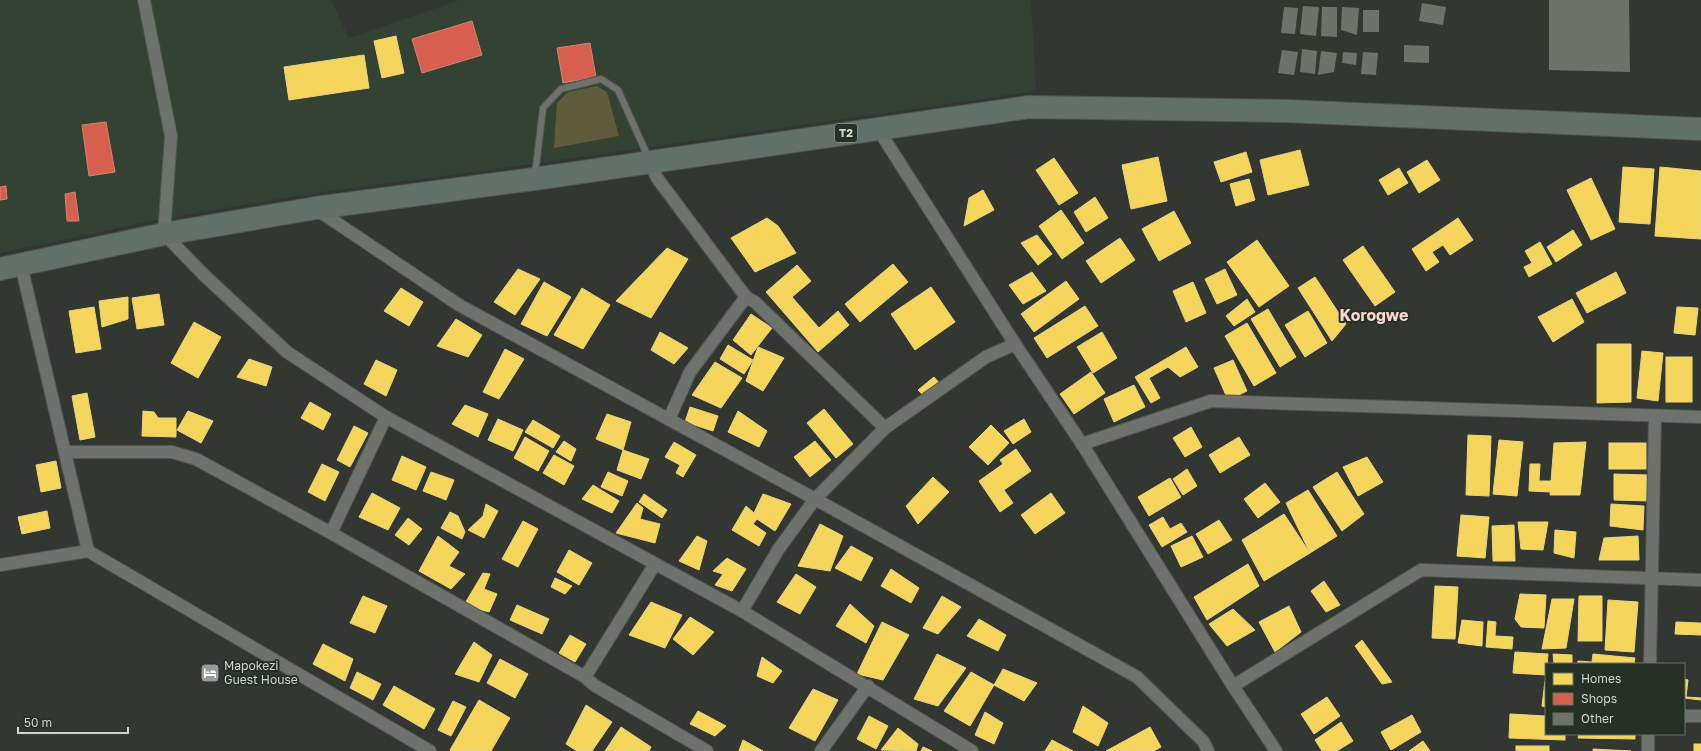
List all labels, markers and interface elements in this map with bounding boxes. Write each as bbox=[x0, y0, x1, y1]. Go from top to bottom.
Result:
road number: T2 bbox=[835, 124, 857, 142]
district label: Korogwe bbox=[1340, 305, 1408, 325]
place label: Mapokezi Guest House bbox=[224, 658, 298, 687]
hotel icon: Mapokezi Guest House bbox=[199, 662, 221, 684]
legend bbox=[1545, 663, 1685, 735]
text: Homes bbox=[1581, 671, 1621, 686]
text: Shops bbox=[1581, 691, 1617, 706]
scale bar bbox=[18, 709, 128, 735]
text: Other bbox=[1581, 711, 1614, 726]
text: 50 m bbox=[24, 715, 52, 730]

